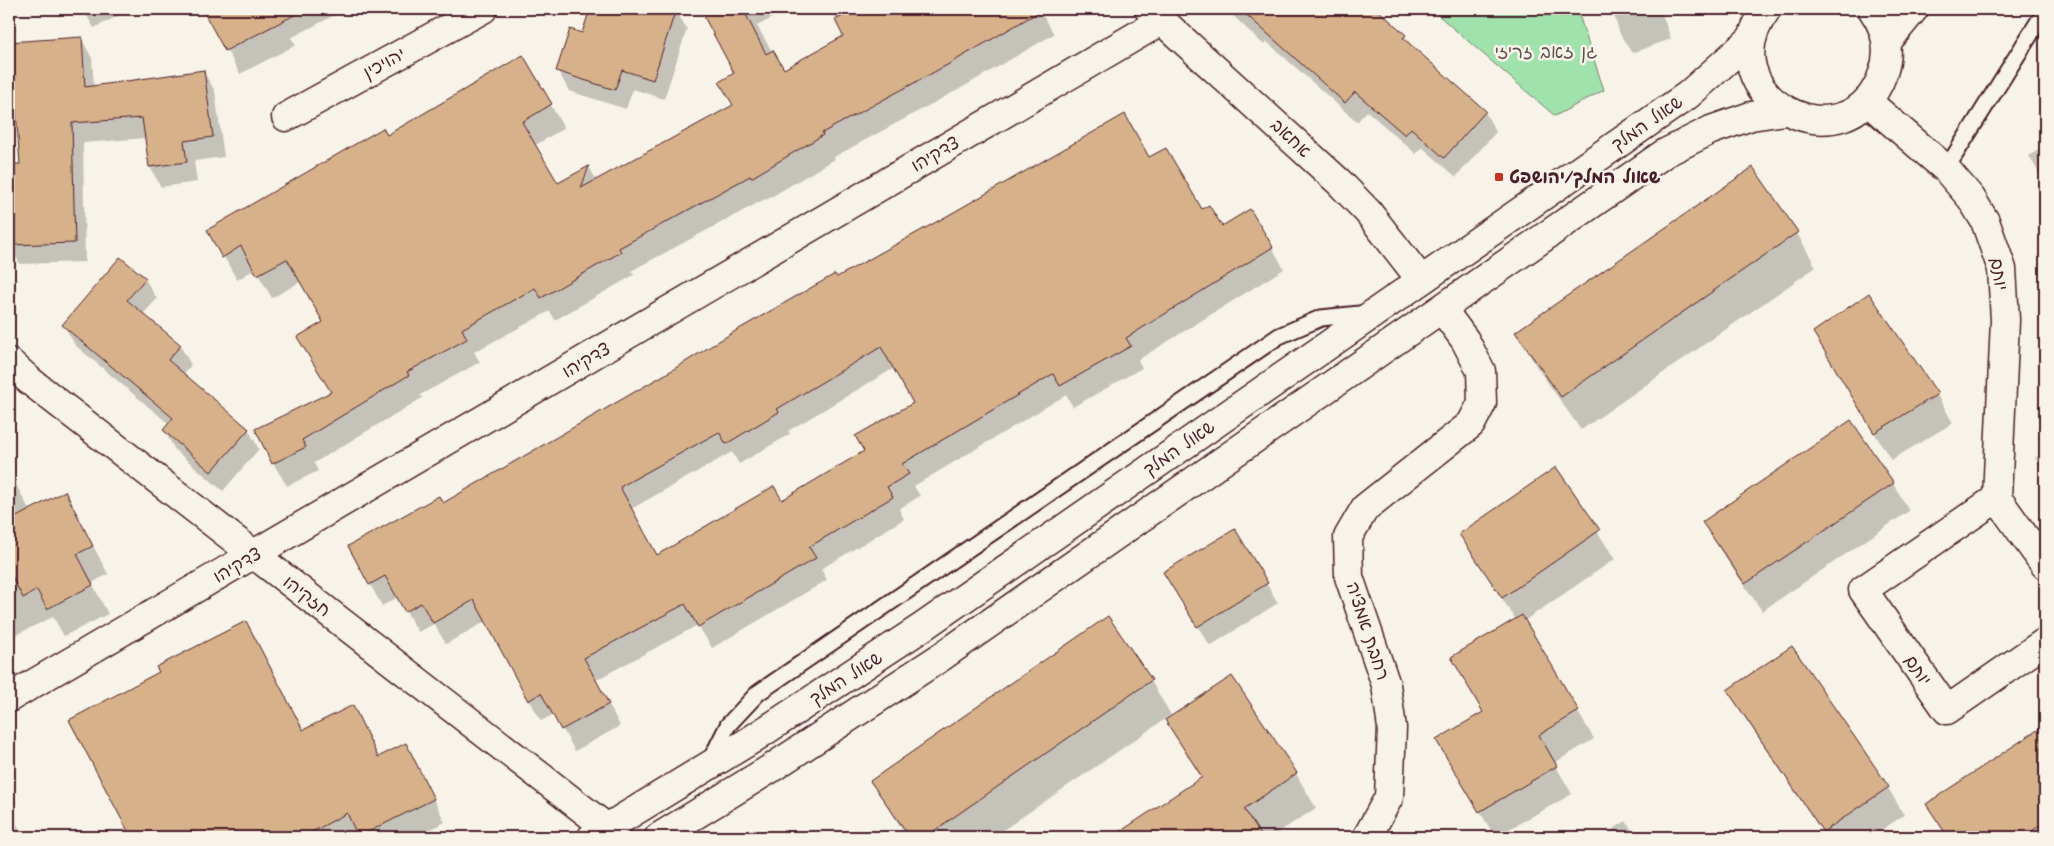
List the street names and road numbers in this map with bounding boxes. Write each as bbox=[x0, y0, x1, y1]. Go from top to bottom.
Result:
street label: יהויכין bbox=[358, 42, 410, 85]
street label: שאול המלך bbox=[1606, 90, 1688, 157]
street label: אחאב bbox=[1265, 113, 1316, 164]
street label: צדקיהו bbox=[906, 131, 964, 178]
street label: יותם bbox=[1983, 256, 2014, 292]
street label: צדקיהו bbox=[557, 337, 615, 384]
street label: שאול המלך bbox=[1138, 415, 1220, 482]
street label: צדקיהו bbox=[208, 542, 266, 589]
street label: חזקיהו bbox=[278, 570, 336, 623]
street label: רחבת אמציה bbox=[1340, 579, 1395, 684]
street label: שאול המלך bbox=[805, 646, 888, 711]
street label: יותם bbox=[1898, 650, 1937, 691]

